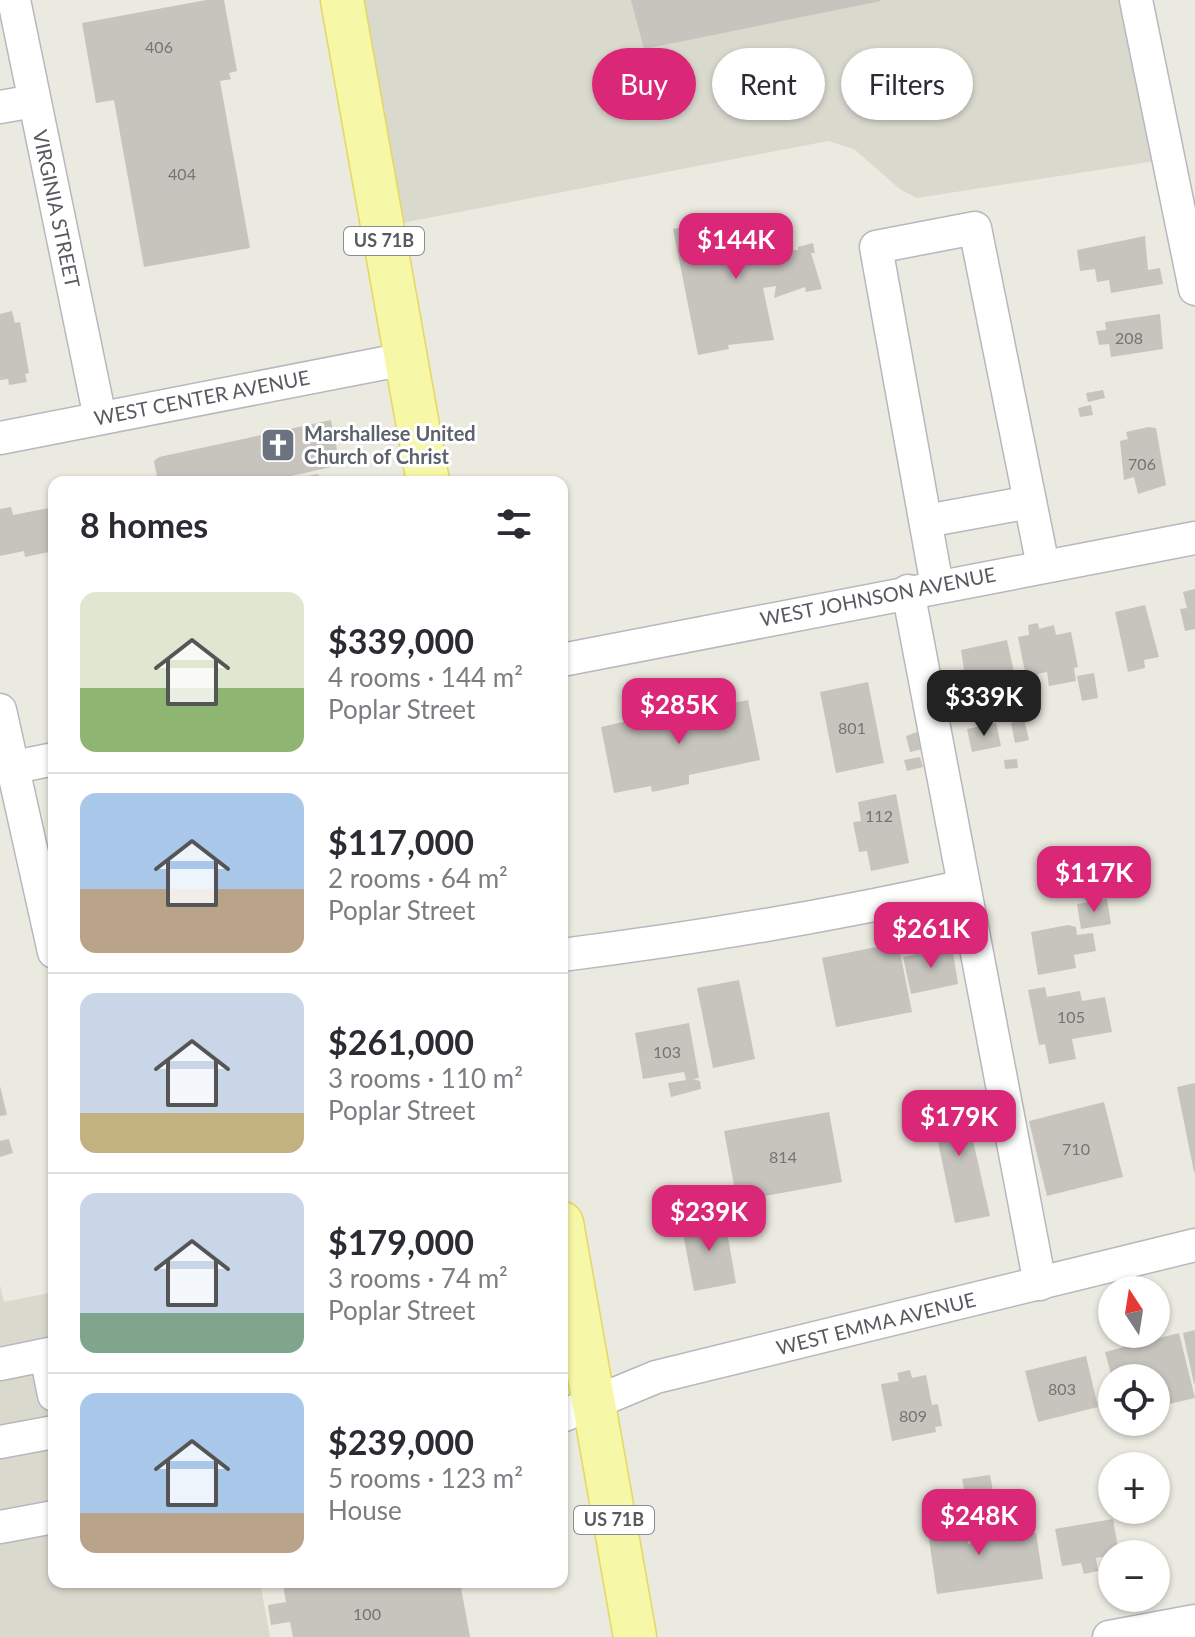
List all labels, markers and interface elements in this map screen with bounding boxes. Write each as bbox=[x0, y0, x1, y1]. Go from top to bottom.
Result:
house number: 406 bbox=[145, 37, 173, 56]
chip: Buy bbox=[592, 48, 696, 120]
chip: Rent bbox=[712, 48, 825, 120]
chip: Filters bbox=[841, 48, 973, 120]
street label: VIRGINIA STREET bbox=[29, 128, 85, 290]
house number: 404 bbox=[168, 164, 196, 183]
pin: $144K bbox=[680, 213, 792, 281]
text: $144K bbox=[697, 223, 775, 255]
road number: US 71B bbox=[344, 227, 424, 255]
house number: 208 bbox=[1115, 328, 1143, 347]
street label: WEST CENTER AVENUE bbox=[92, 364, 312, 430]
place label: Marshallese United Church of Christ bbox=[304, 421, 476, 468]
church icon: Marshallese United Church of Christ bbox=[259, 426, 297, 464]
house number: 706 bbox=[1128, 454, 1156, 473]
icon: filters bbox=[492, 502, 536, 546]
text: 8 homes bbox=[80, 504, 208, 545]
street label: WEST JOHNSON AVENUE bbox=[758, 561, 998, 631]
text: $339,000 bbox=[328, 620, 474, 661]
icon: home bbox=[144, 624, 240, 720]
text: 4 rooms · 144 m² bbox=[328, 661, 523, 693]
pin: $339K bbox=[928, 670, 1040, 738]
pin: $285K bbox=[623, 678, 735, 746]
text: $339K bbox=[945, 680, 1023, 712]
text: $285K bbox=[640, 688, 718, 720]
text: Poplar Street bbox=[328, 693, 475, 725]
house number: 801 bbox=[838, 718, 866, 737]
house number: 112 bbox=[865, 806, 893, 825]
text: $117,000 bbox=[328, 821, 474, 862]
icon: home bbox=[144, 825, 240, 921]
pin: $117K bbox=[1038, 846, 1150, 914]
text: $117K bbox=[1055, 856, 1133, 888]
text: 2 rooms · 64 m² bbox=[328, 862, 508, 894]
text: Poplar Street bbox=[328, 894, 475, 926]
pin: $261K bbox=[875, 902, 987, 970]
text: $261K bbox=[892, 912, 970, 944]
house number: 105 bbox=[1057, 1007, 1085, 1026]
text: $261,000 bbox=[328, 1021, 474, 1062]
icon: home bbox=[144, 1025, 240, 1121]
house number: 103 bbox=[653, 1042, 681, 1061]
text: 3 rooms · 110 m² bbox=[328, 1062, 523, 1094]
pin: $179K bbox=[903, 1090, 1015, 1158]
text: Poplar Street bbox=[328, 1094, 475, 1126]
text: $179K bbox=[920, 1100, 998, 1132]
house number: 710 bbox=[1062, 1139, 1090, 1158]
house number: 814 bbox=[769, 1147, 797, 1166]
pin: $239K bbox=[653, 1185, 765, 1253]
text: $239K bbox=[670, 1195, 748, 1227]
text: $179,000 bbox=[328, 1221, 474, 1262]
icon: home bbox=[144, 1225, 240, 1321]
text: 3 rooms · 74 m² bbox=[328, 1262, 508, 1294]
north arrow bbox=[1098, 1276, 1170, 1348]
map controls bbox=[1098, 1276, 1170, 1612]
street label: WEST EMMA AVENUE bbox=[774, 1287, 978, 1359]
text: Poplar Street bbox=[328, 1294, 475, 1326]
button: locate bbox=[1098, 1364, 1170, 1436]
house number: 803 bbox=[1048, 1379, 1076, 1398]
house number: 809 bbox=[899, 1406, 927, 1425]
text: $239,000 bbox=[328, 1421, 474, 1462]
icon: home bbox=[144, 1425, 240, 1521]
button: + bbox=[1098, 1452, 1170, 1524]
text: 5 rooms · 123 m² bbox=[328, 1462, 523, 1494]
pin: $248K bbox=[923, 1489, 1035, 1557]
text: House bbox=[328, 1494, 402, 1526]
text: $248K bbox=[940, 1499, 1018, 1531]
road number: US 71B bbox=[574, 1506, 654, 1534]
button: − bbox=[1098, 1540, 1170, 1612]
house number: 100 bbox=[353, 1604, 381, 1623]

